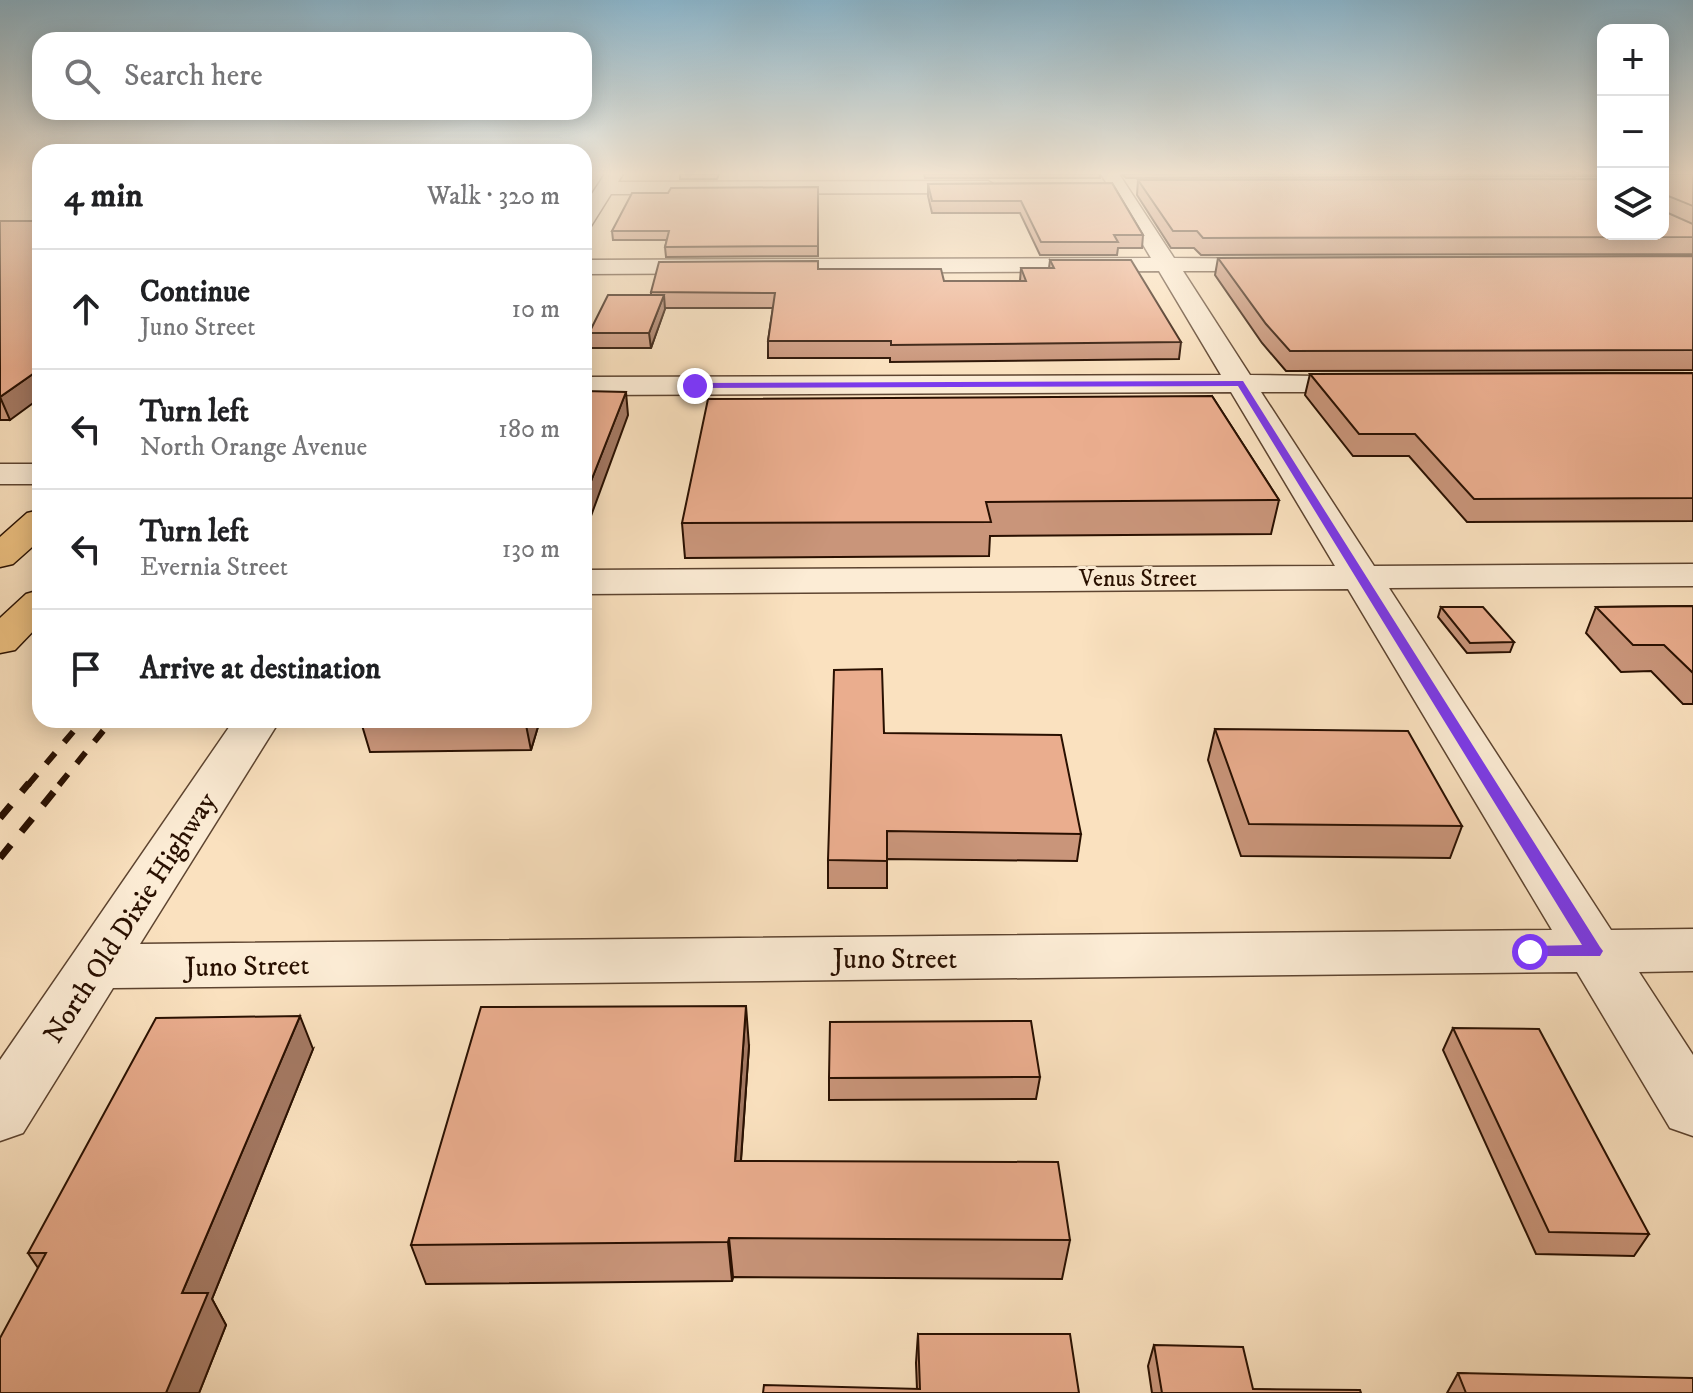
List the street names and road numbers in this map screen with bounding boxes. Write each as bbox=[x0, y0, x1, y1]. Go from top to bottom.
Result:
street label: Venus Street bbox=[1078, 564, 1197, 594]
street label: North Old Dixie Highway bbox=[36, 785, 225, 1050]
street label: Juno Street bbox=[830, 942, 957, 977]
street label: Juno Street bbox=[181, 948, 310, 985]

